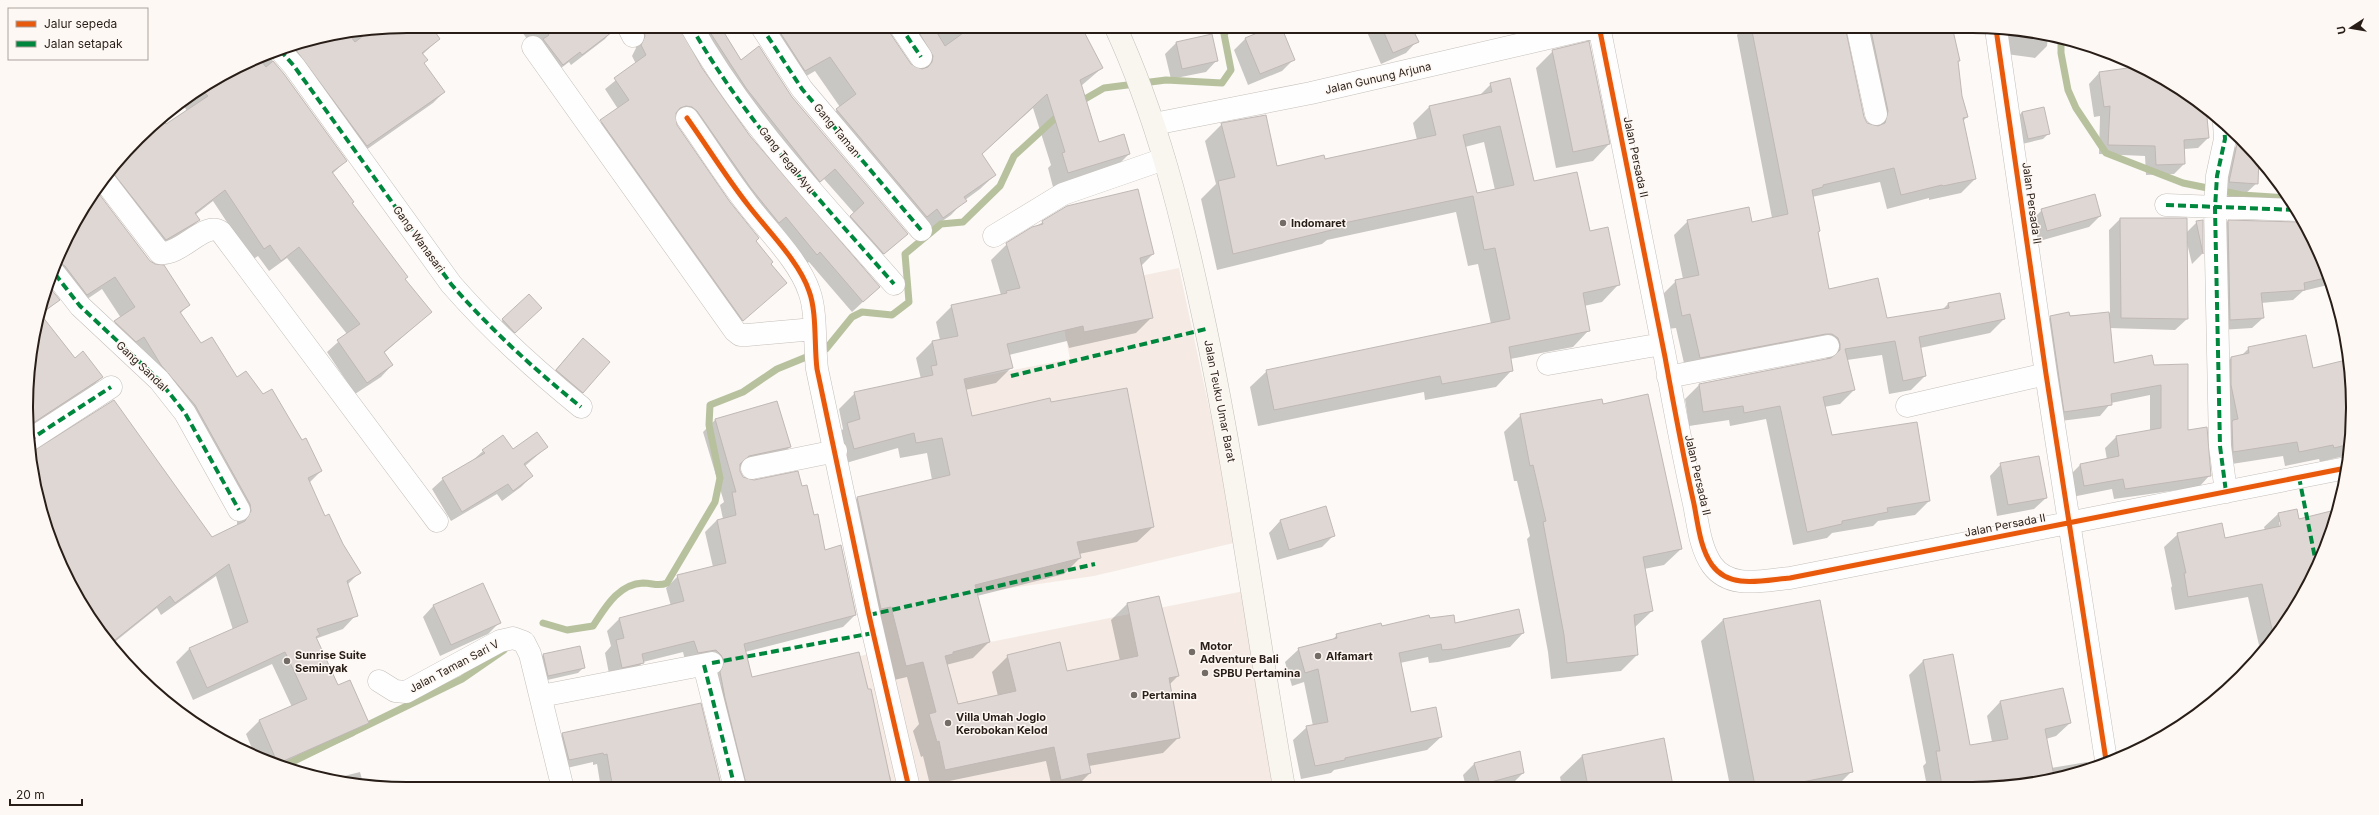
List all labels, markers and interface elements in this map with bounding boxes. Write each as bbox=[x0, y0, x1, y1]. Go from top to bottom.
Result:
legend bbox=[8, 8, 148, 60]
north arrow bbox=[2331, 8, 2371, 48]
text: Jalur sepeda bbox=[44, 16, 117, 31]
text: U bbox=[2334, 25, 2349, 35]
text: Jalan setapak bbox=[44, 36, 123, 51]
street label: Jalan Gunung Arjuna bbox=[1323, 59, 1433, 97]
street label: Gang Taman bbox=[811, 100, 863, 160]
street label: Jalan Persada II bbox=[1621, 115, 1651, 199]
street label: Gang Tegal Ayu bbox=[756, 124, 818, 196]
street label: Jalan Persada II bbox=[2019, 161, 2045, 245]
street label: Gang Wanasari bbox=[390, 203, 448, 275]
place label: Indomaret bbox=[1291, 216, 1346, 230]
marker: Indomaret bbox=[1278, 218, 1288, 228]
street label: Gang Sandal bbox=[113, 338, 171, 394]
street label: Jalan Teuku Umar Barat bbox=[1201, 339, 1239, 464]
street label: Jalan Persada II bbox=[1682, 433, 1714, 517]
street label: Jalan Persada II bbox=[1963, 510, 2047, 540]
street label: Jalan Taman Sari V bbox=[407, 636, 502, 696]
place label: Motor Adventure Bali bbox=[1200, 639, 1279, 666]
marker: Motor Adventure Bali bbox=[1187, 647, 1197, 657]
place label: Sunrise Suite Seminyak bbox=[295, 648, 367, 675]
place label: Alfamart bbox=[1326, 649, 1373, 663]
marker: Alfamart bbox=[1313, 651, 1323, 661]
marker: Sunrise Suite Seminyak bbox=[282, 656, 292, 666]
place label: SPBU Pertamina bbox=[1213, 666, 1300, 680]
marker: SPBU Pertamina bbox=[1200, 668, 1210, 678]
place label: Pertamina bbox=[1142, 688, 1197, 702]
marker: Pertamina bbox=[1129, 690, 1139, 700]
place label: Villa Umah Joglo Kerobokan Kelod bbox=[956, 710, 1048, 737]
marker: Villa Umah Joglo Kerobokan Kelod bbox=[943, 718, 953, 728]
scale bar bbox=[10, 781, 82, 807]
text: 20 m bbox=[16, 787, 45, 802]

